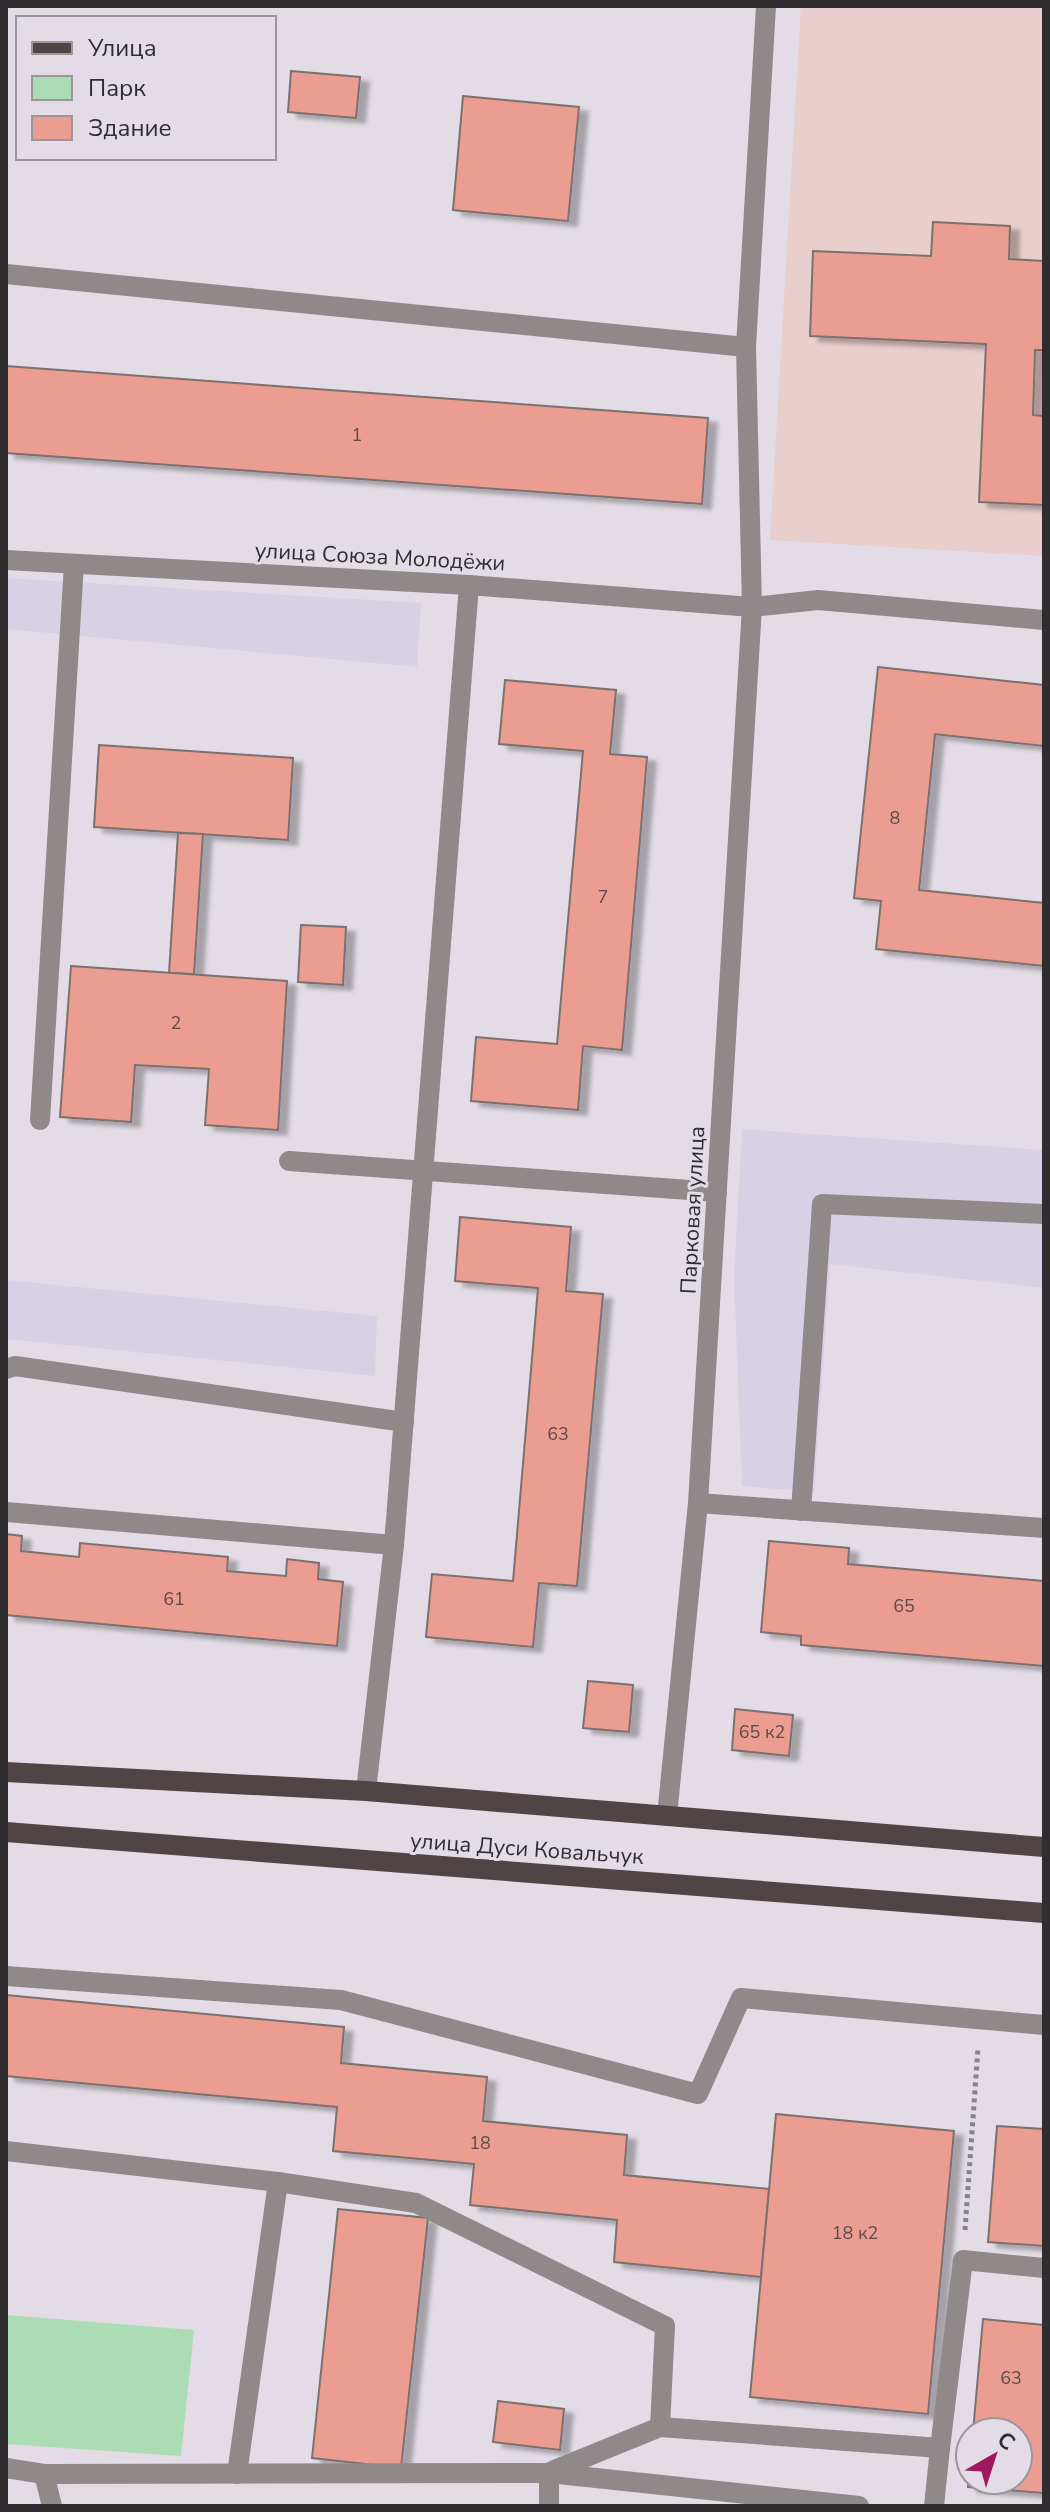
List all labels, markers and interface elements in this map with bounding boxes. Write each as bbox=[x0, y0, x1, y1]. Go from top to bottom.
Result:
legend bbox=[16, 16, 276, 160]
text: Улица bbox=[87, 32, 157, 64]
text: Парк bbox=[88, 72, 146, 104]
text: Здание bbox=[88, 112, 172, 144]
house number: 1 bbox=[352, 423, 362, 447]
street label: улица Союза Молодёжи bbox=[254, 535, 506, 579]
house number: 8 bbox=[890, 806, 900, 830]
house number: 7 bbox=[598, 885, 608, 909]
house number: 2 bbox=[171, 1011, 181, 1035]
street label: Парковая улица bbox=[674, 1125, 712, 1295]
house number: 63 bbox=[547, 1422, 569, 1446]
house number: 61 bbox=[163, 1587, 185, 1611]
house number: 65 bbox=[893, 1594, 915, 1618]
house number: 65 к2 bbox=[739, 1720, 785, 1744]
street label: улица Дуси Ковальчук bbox=[409, 1826, 645, 1872]
house number: 18 bbox=[469, 2131, 491, 2155]
house number: 18 к2 bbox=[832, 2221, 878, 2245]
house number: 63 bbox=[1000, 2366, 1022, 2390]
north arrow bbox=[954, 2416, 1034, 2496]
text: С bbox=[991, 2425, 1021, 2458]

